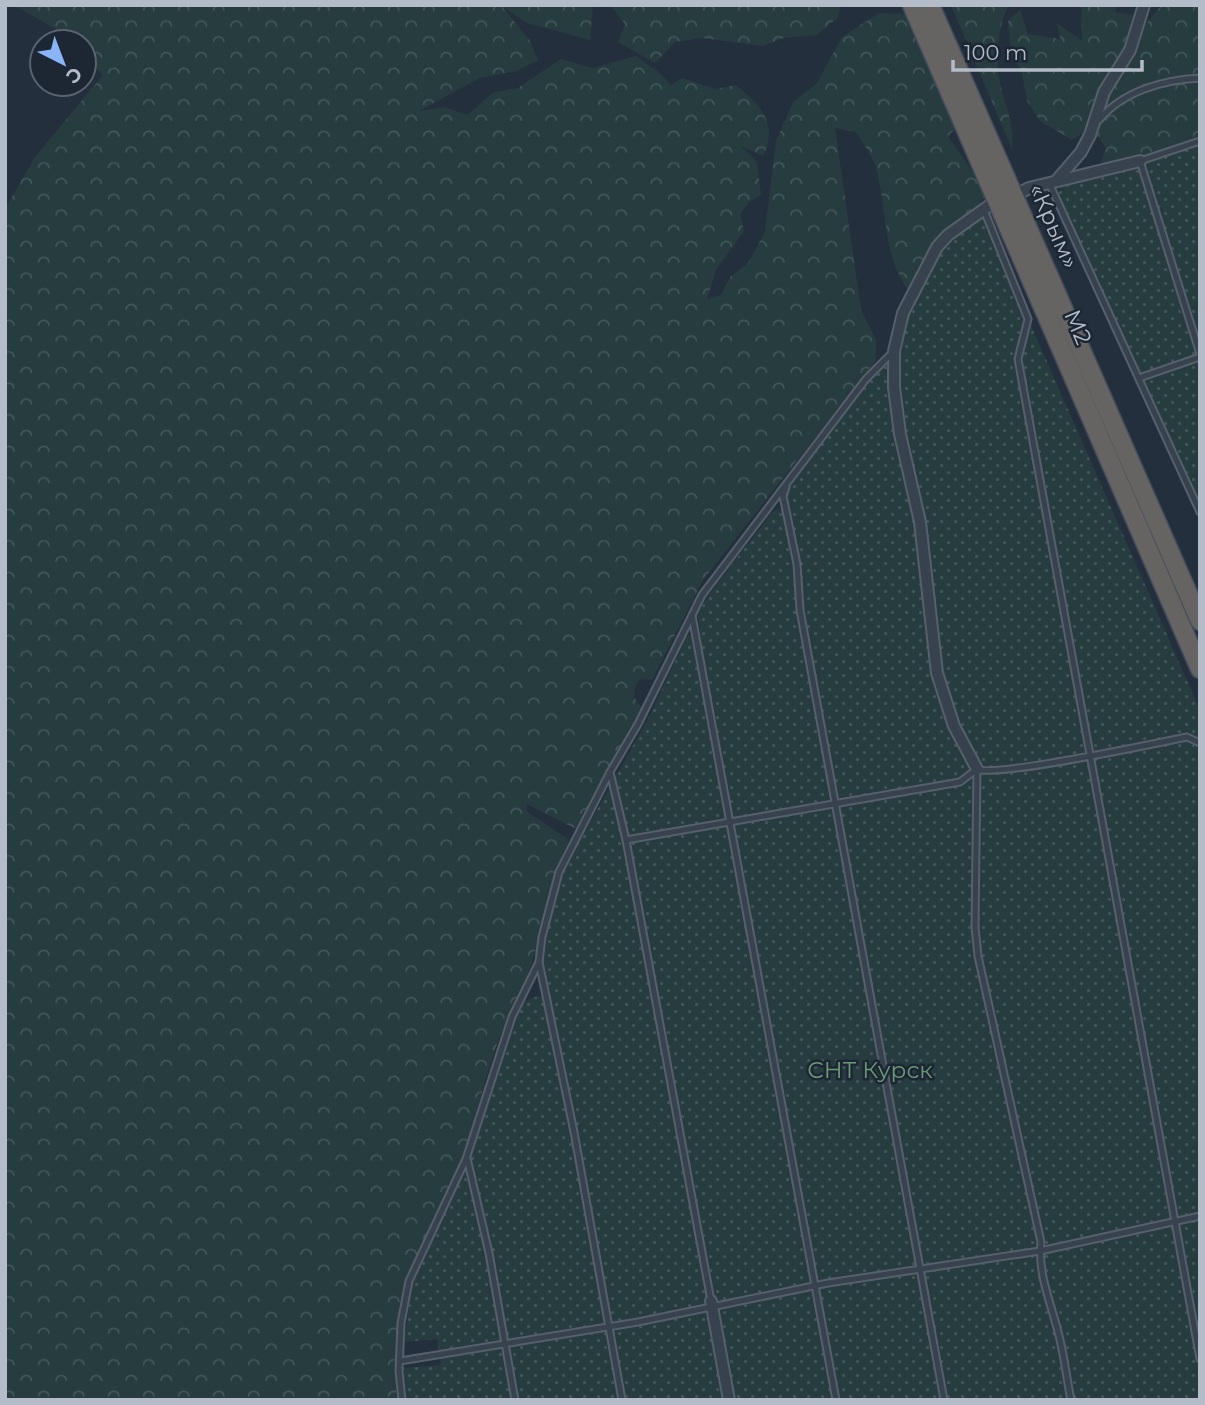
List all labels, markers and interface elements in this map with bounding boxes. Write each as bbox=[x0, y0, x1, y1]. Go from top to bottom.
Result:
north arrow bbox=[28, 28, 98, 98]
scale bar bbox=[953, 28, 1142, 72]
text: 100 m bbox=[964, 40, 1027, 65]
text: С bbox=[61, 62, 87, 89]
street label: «Крым» bbox=[1023, 179, 1085, 273]
street label: М2 bbox=[1058, 305, 1098, 349]
park label: СНТ Курск bbox=[807, 1056, 933, 1084]

